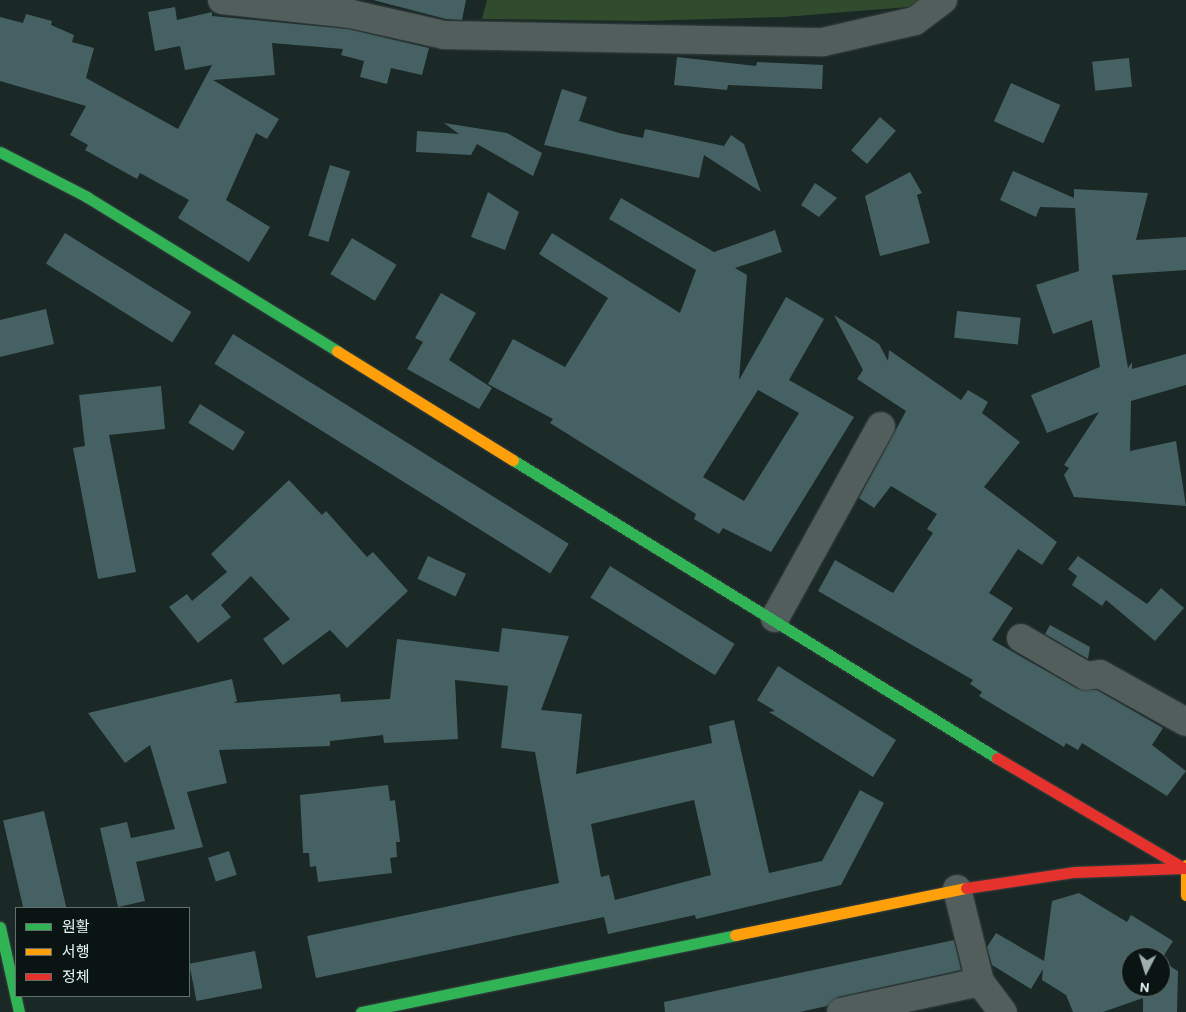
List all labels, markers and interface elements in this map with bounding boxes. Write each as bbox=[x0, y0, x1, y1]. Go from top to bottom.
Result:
legend bbox=[15, 907, 190, 997]
text: 원활 bbox=[62, 919, 90, 938]
text: 서행 bbox=[62, 944, 90, 963]
north arrow bbox=[1121, 947, 1171, 997]
text: 정체 bbox=[62, 969, 90, 988]
text: N bbox=[1139, 978, 1150, 995]

